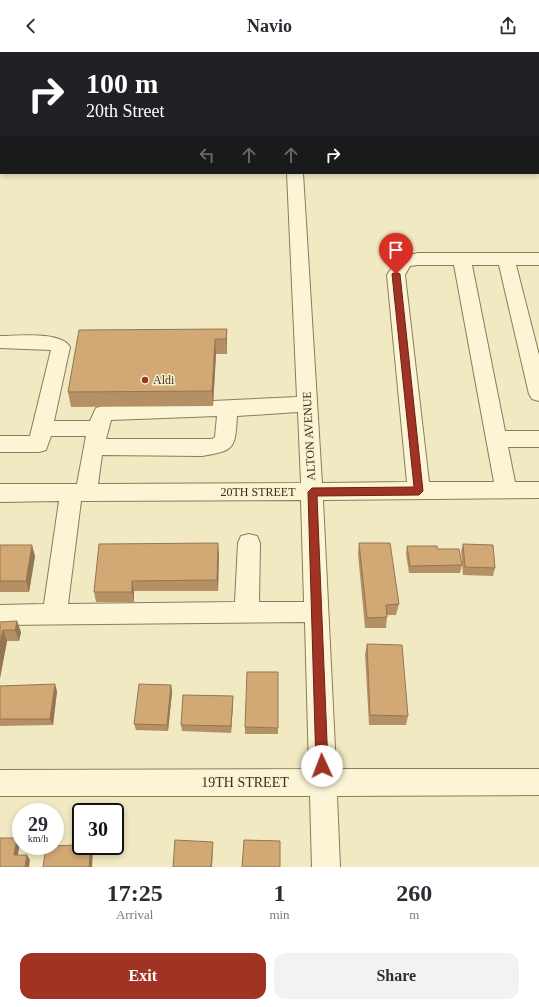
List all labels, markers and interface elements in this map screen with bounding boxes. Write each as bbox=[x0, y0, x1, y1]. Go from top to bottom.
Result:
icon: back bbox=[20, 15, 42, 37]
icon: share bbox=[497, 15, 519, 37]
text: Navio bbox=[247, 16, 292, 36]
icon: right bbox=[20, 68, 72, 120]
text: 100 m bbox=[86, 68, 158, 99]
text: 20th Street bbox=[86, 101, 165, 121]
icon: left bbox=[196, 144, 218, 166]
icon: ahead bbox=[238, 144, 260, 166]
icon: ahead bbox=[280, 144, 302, 166]
icon: right bbox=[322, 144, 344, 166]
pin bbox=[379, 233, 413, 274]
icon: arrive bbox=[385, 239, 407, 261]
place label: Aldi bbox=[153, 373, 175, 387]
marker: Aldi bbox=[140, 375, 150, 385]
street label: ALTON AVENUE bbox=[300, 391, 318, 481]
street label: 20TH STREET bbox=[221, 485, 296, 499]
position arrow bbox=[301, 745, 343, 787]
street label: 19TH STREET bbox=[201, 775, 289, 790]
speed limit sign: 30 bbox=[72, 803, 124, 855]
text: 29 bbox=[28, 813, 48, 835]
text: km/h bbox=[28, 833, 48, 844]
text: 17:25 bbox=[107, 880, 163, 906]
text: 1 bbox=[273, 880, 285, 906]
text: 260 bbox=[396, 880, 432, 906]
text: Arrival bbox=[116, 907, 153, 922]
text: min bbox=[269, 907, 290, 922]
text: m bbox=[409, 907, 419, 922]
button: Exit bbox=[20, 953, 266, 999]
button: Share bbox=[274, 953, 519, 999]

